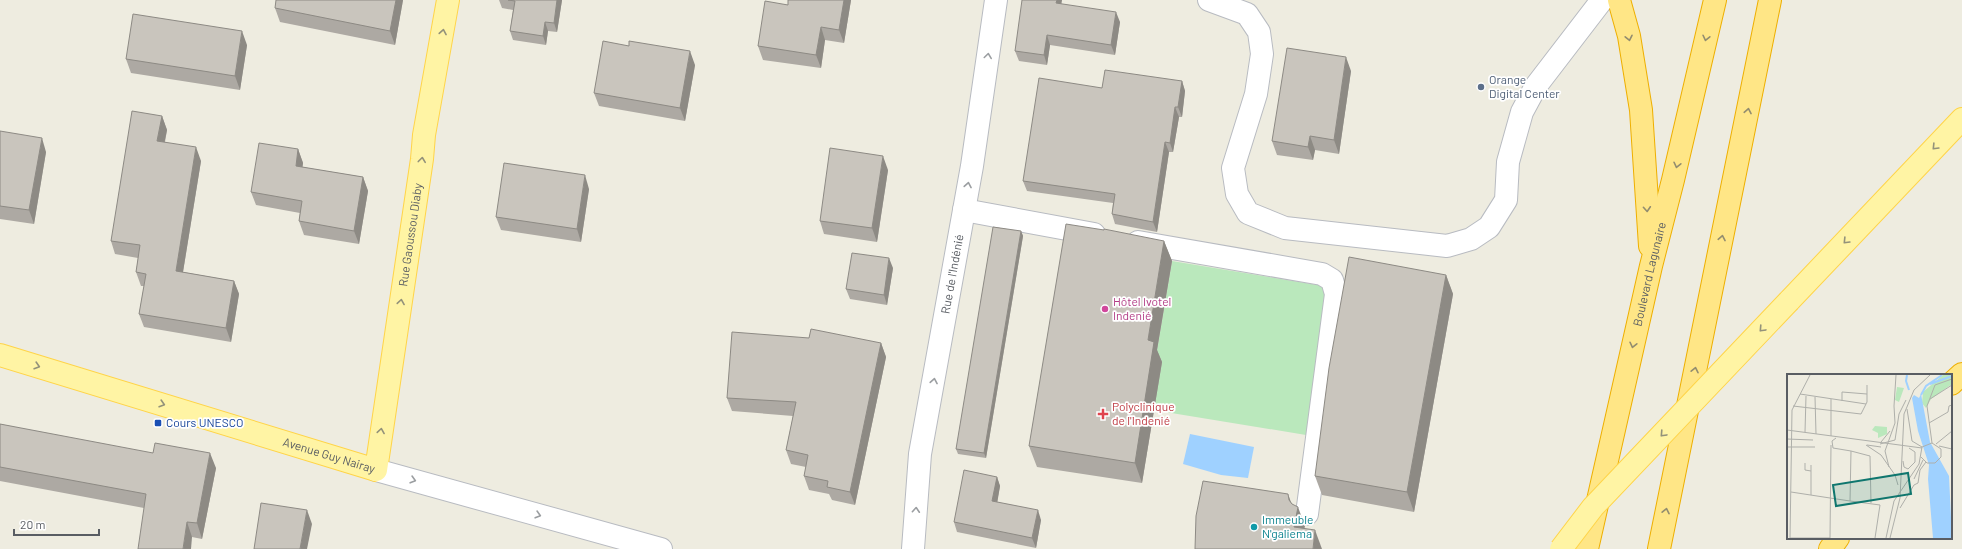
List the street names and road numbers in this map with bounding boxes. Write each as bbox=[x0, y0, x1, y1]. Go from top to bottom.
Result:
street label: Rue Gaoussou Diaby bbox=[395, 181, 424, 287]
street label: Boulevard Lagunaire bbox=[1630, 220, 1668, 327]
street label: Rue de l'Indénié bbox=[937, 233, 966, 315]
street label: Avenue Guy Nairay bbox=[281, 434, 377, 475]

